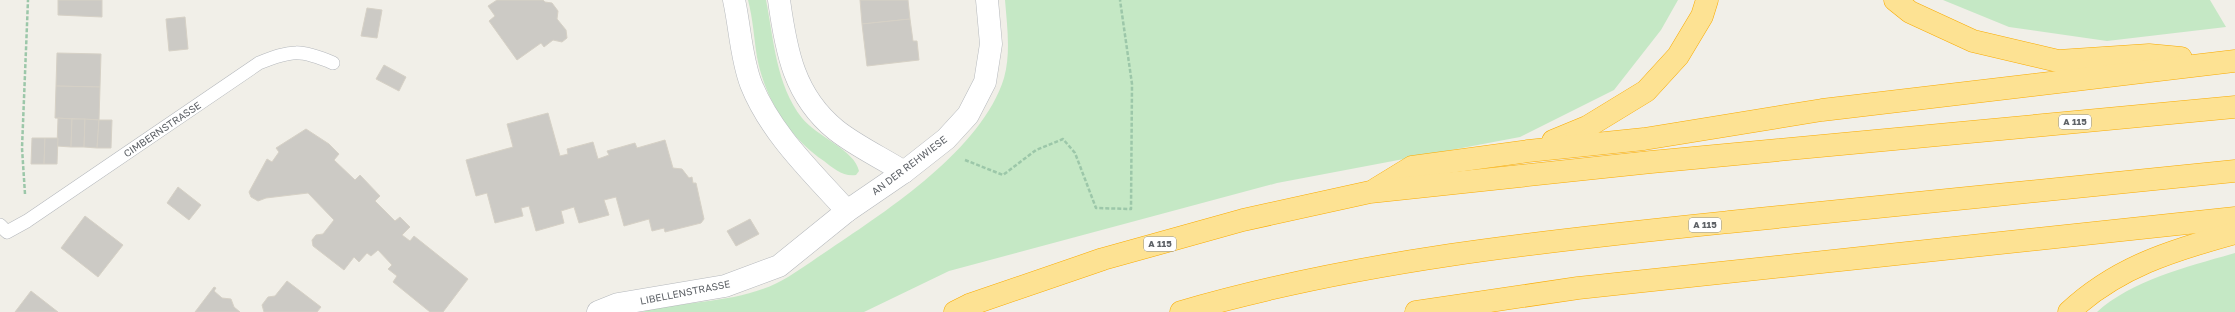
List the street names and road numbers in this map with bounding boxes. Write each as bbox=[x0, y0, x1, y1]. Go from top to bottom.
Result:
street label: CIMBERNSTRASSE bbox=[121, 99, 203, 159]
road number: A 115 bbox=[2059, 115, 2091, 129]
street label: AN DER REHWIESE bbox=[869, 133, 949, 197]
road number: A 115 bbox=[1689, 218, 1721, 232]
road number: A 115 bbox=[1144, 237, 1176, 251]
street label: LIBELLENSTRASSE bbox=[639, 277, 731, 307]

